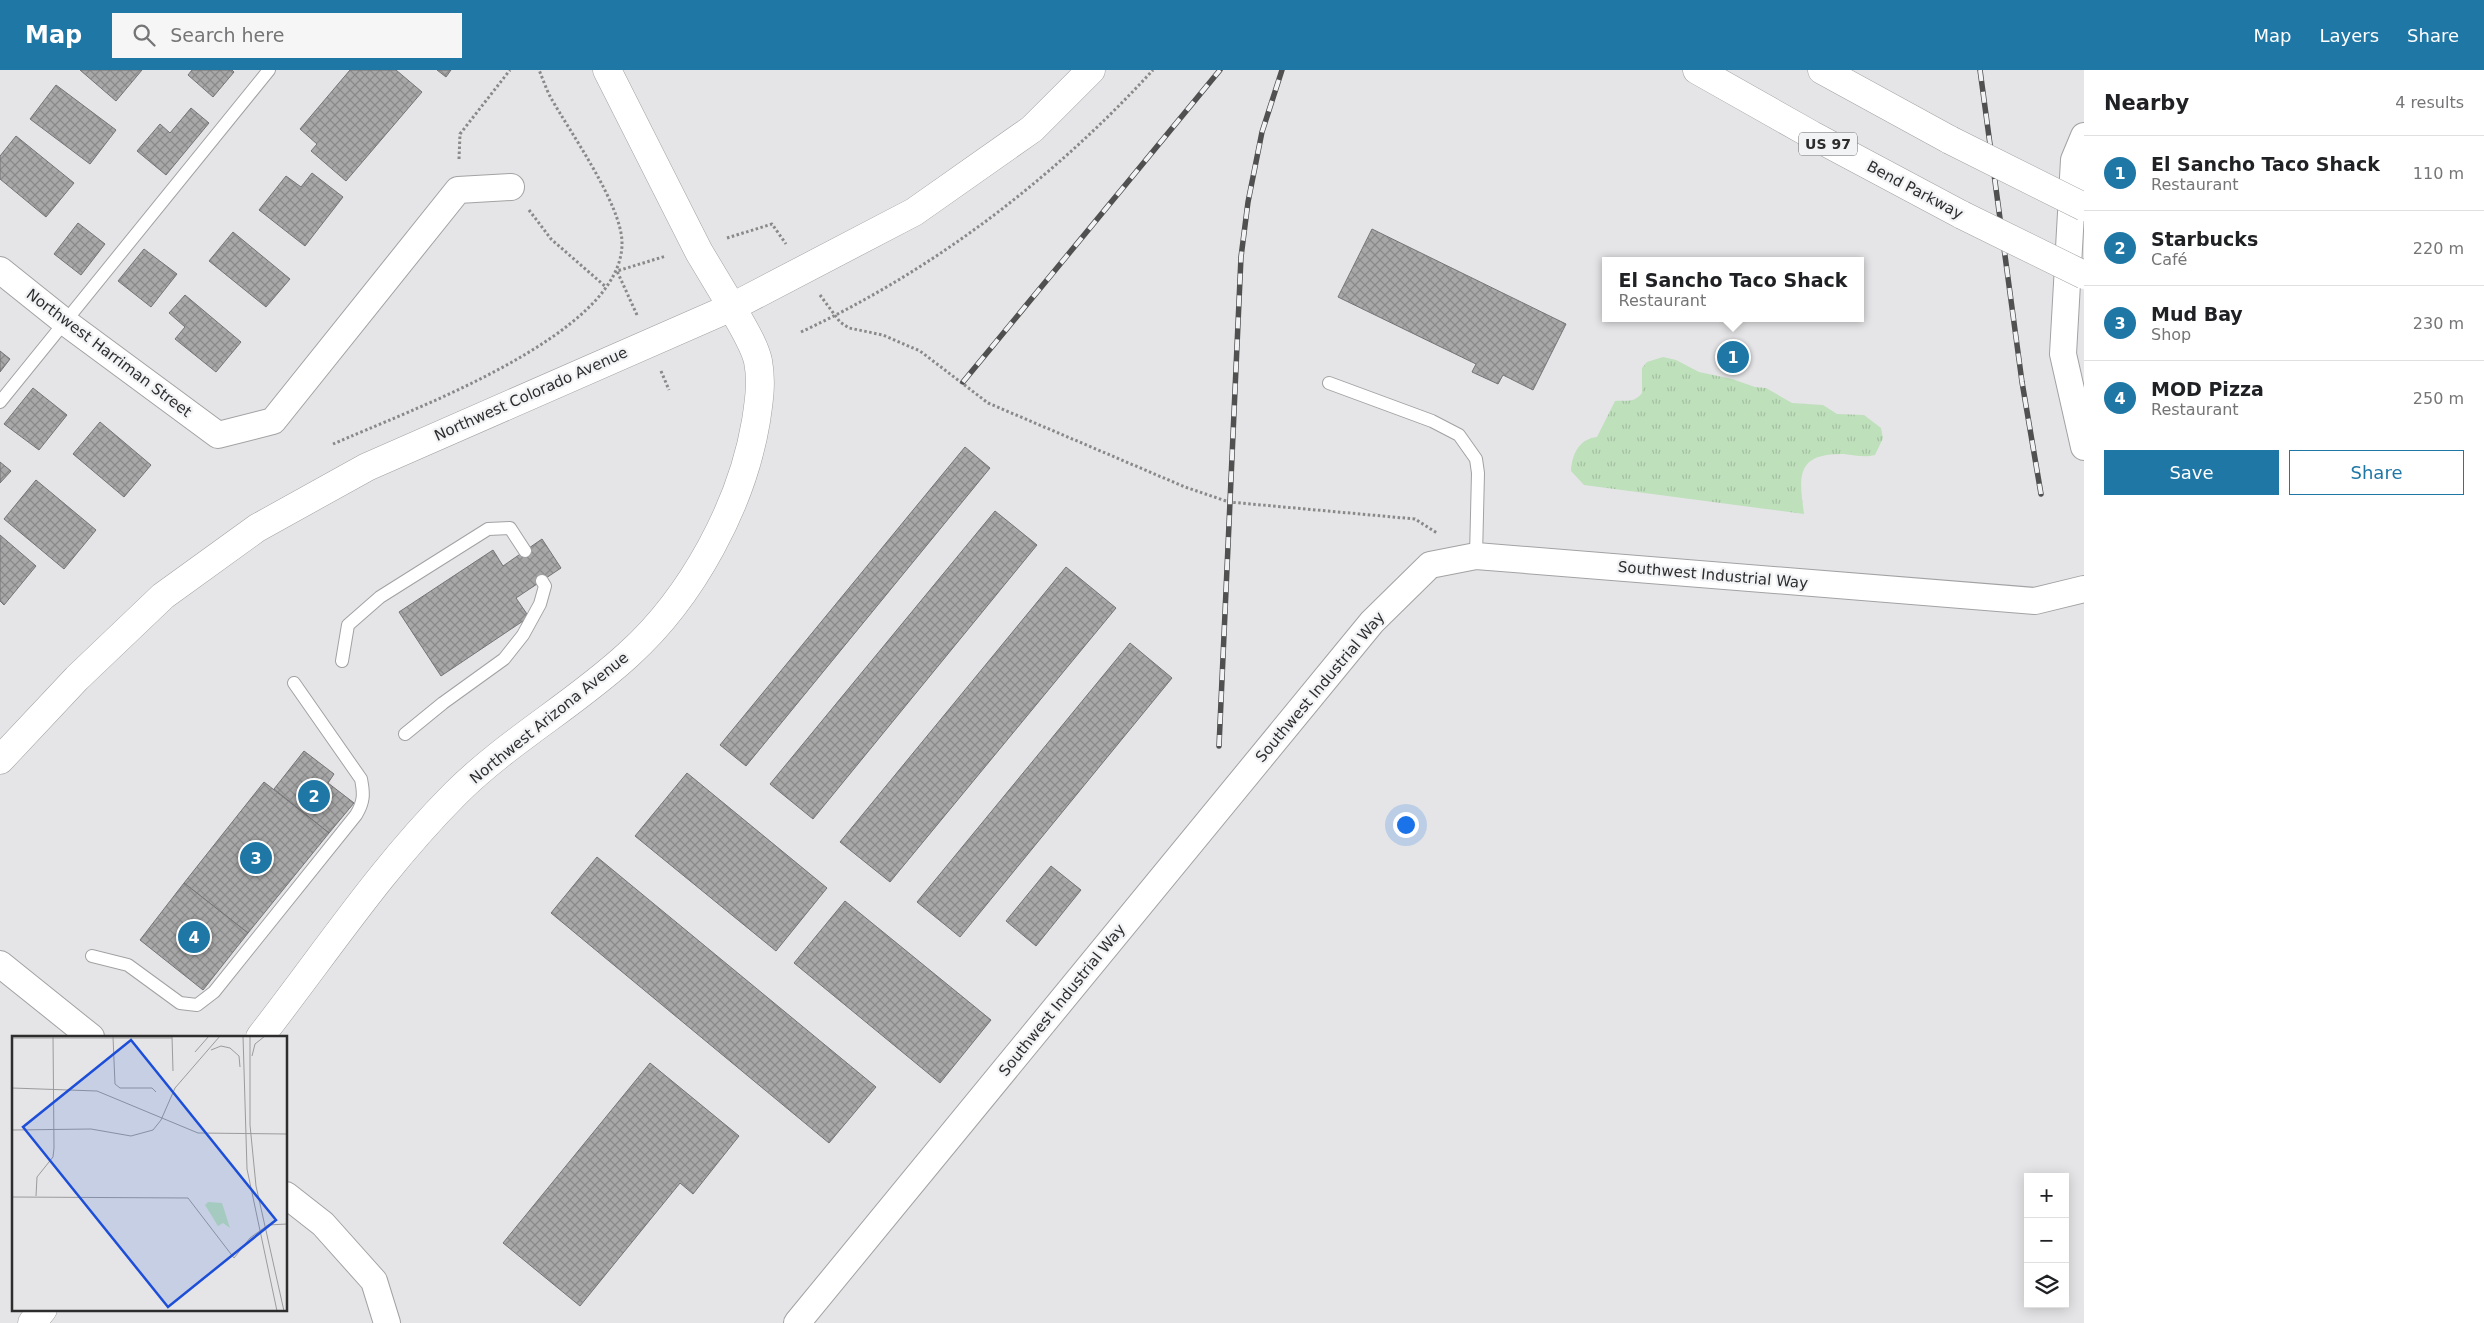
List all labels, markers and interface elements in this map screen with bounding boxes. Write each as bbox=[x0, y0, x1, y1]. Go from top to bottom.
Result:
search box bbox=[112, 13, 462, 58]
text: Map bbox=[25, 21, 82, 49]
icon: search bbox=[130, 21, 158, 49]
text: Search here bbox=[170, 24, 284, 46]
text: Map bbox=[2253, 25, 2291, 46]
text: Layers bbox=[2319, 25, 2379, 46]
text: Share bbox=[2407, 25, 2459, 46]
text: Nearby bbox=[2104, 91, 2189, 115]
text: 4 results bbox=[2395, 93, 2464, 112]
road number: US 97 bbox=[1799, 132, 1857, 156]
text: El Sancho Taco Shack bbox=[2151, 153, 2380, 175]
street label: Bend Parkway bbox=[1864, 157, 1966, 223]
text: 1 bbox=[2114, 164, 2126, 183]
text: 110 m bbox=[2413, 164, 2464, 183]
text: Restaurant bbox=[2151, 175, 2239, 194]
text: Starbucks bbox=[2151, 228, 2258, 250]
text: 2 bbox=[2114, 239, 2126, 258]
text: 220 m bbox=[2413, 239, 2464, 258]
text: Café bbox=[2151, 250, 2187, 269]
popup bbox=[1602, 257, 1864, 322]
text: El Sancho Taco Shack bbox=[1619, 269, 1847, 291]
street label: Northwest Harriman Street bbox=[23, 285, 195, 421]
text: Restaurant bbox=[1619, 291, 1706, 310]
text: Mud Bay bbox=[2151, 303, 2243, 325]
text: 3 bbox=[2114, 314, 2126, 333]
text: 230 m bbox=[2413, 314, 2464, 333]
text: Shop bbox=[2151, 325, 2191, 344]
pin: 1 bbox=[1717, 338, 1749, 376]
street label: Northwest Colorado Avenue bbox=[432, 343, 630, 445]
text: MOD Pizza bbox=[2151, 378, 2264, 400]
text: 4 bbox=[2114, 389, 2126, 408]
text: 250 m bbox=[2413, 389, 2464, 408]
text: Restaurant bbox=[2151, 400, 2239, 419]
button: Save bbox=[2104, 450, 2279, 495]
button: Share bbox=[2289, 450, 2464, 495]
street label: Southwest Industrial Way bbox=[1617, 558, 1809, 592]
street label: Southwest Industrial Way bbox=[1252, 608, 1388, 766]
street label: Northwest Arizona Avenue bbox=[466, 648, 632, 788]
pin: 2 bbox=[298, 777, 330, 815]
your location bbox=[1393, 812, 1419, 838]
pin: 3 bbox=[240, 839, 272, 877]
pin: 4 bbox=[178, 918, 210, 956]
street label: Southwest Industrial Way bbox=[995, 920, 1129, 1080]
inset map bbox=[12, 1036, 288, 1310]
map controls bbox=[2024, 1173, 2069, 1308]
button: + bbox=[2024, 1173, 2069, 1218]
button: − bbox=[2024, 1218, 2069, 1263]
button: layers bbox=[2024, 1263, 2069, 1308]

